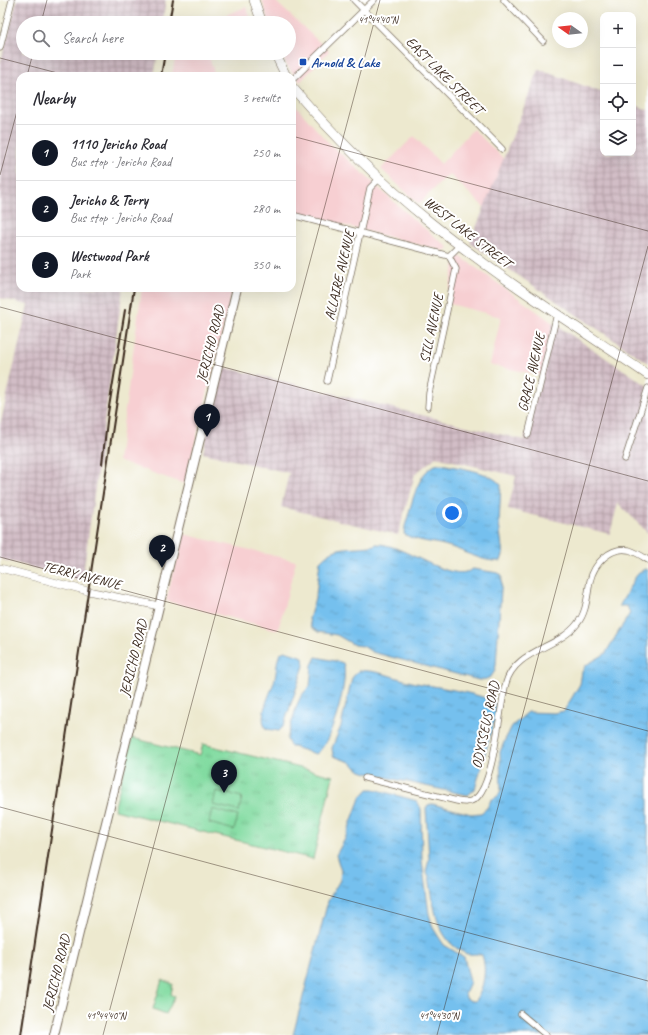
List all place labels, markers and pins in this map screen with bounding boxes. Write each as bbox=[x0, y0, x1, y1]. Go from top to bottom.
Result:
place label: Arnold & Lake bbox=[311, 54, 381, 71]
marker: Arnold & Lake bbox=[298, 57, 308, 67]
pin: 1 bbox=[194, 404, 220, 437]
pin: 2 bbox=[149, 535, 175, 568]
pin: 3 bbox=[211, 760, 237, 793]

